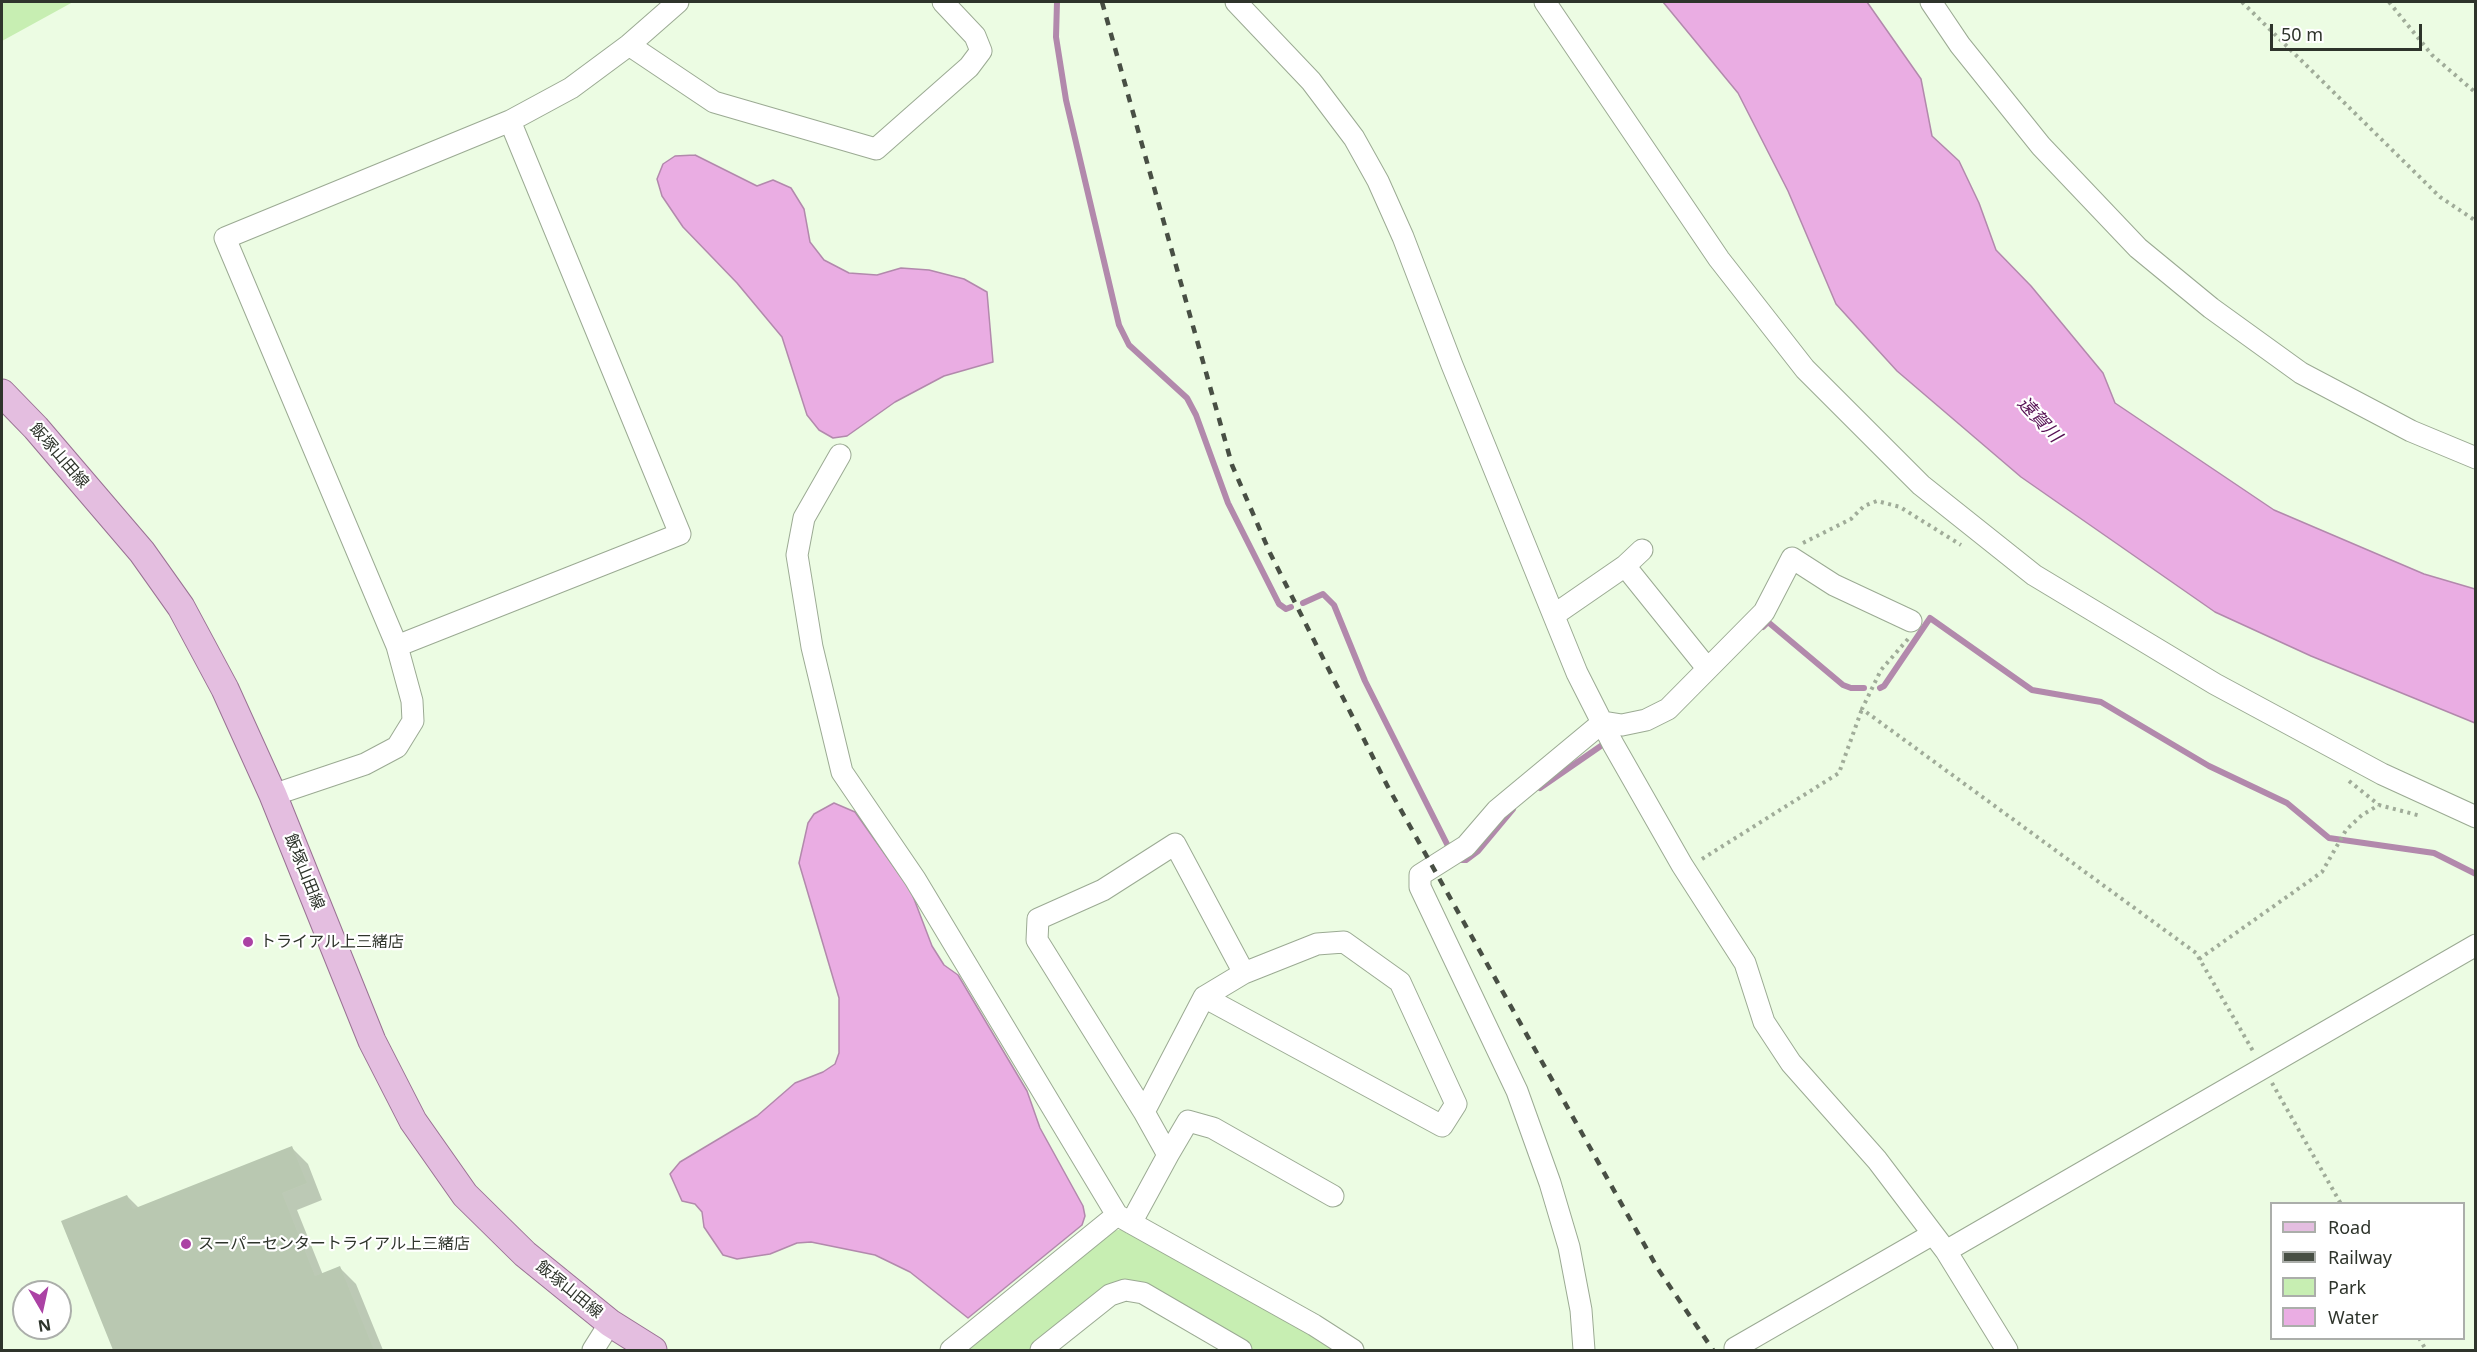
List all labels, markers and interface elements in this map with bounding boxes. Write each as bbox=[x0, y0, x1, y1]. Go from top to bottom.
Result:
scale bar bbox=[2273, 12, 2424, 50]
text: 50 m bbox=[2281, 22, 2323, 46]
water label: 遠賀川 bbox=[2013, 393, 2065, 447]
street label: 飯塚山田線 bbox=[26, 420, 92, 492]
street label: 飯塚山田線 bbox=[280, 831, 328, 913]
place label: トライアル上三緒店 bbox=[260, 932, 404, 952]
marker: トライアル上三緒店 bbox=[241, 935, 255, 949]
legend bbox=[2270, 1202, 2465, 1340]
text: Road bbox=[2328, 1215, 2371, 1239]
place label: スーパーセンタートライアル上三緒店 bbox=[198, 1234, 470, 1254]
marker: スーパーセンタートライアル上三緒店 bbox=[179, 1237, 193, 1251]
text: Railway bbox=[2328, 1245, 2392, 1269]
street label: 飯塚山田線 bbox=[532, 1257, 606, 1323]
text: Park bbox=[2328, 1275, 2366, 1299]
north arrow bbox=[12, 1280, 72, 1340]
text: Water bbox=[2328, 1305, 2379, 1329]
text: N bbox=[36, 1314, 53, 1338]

